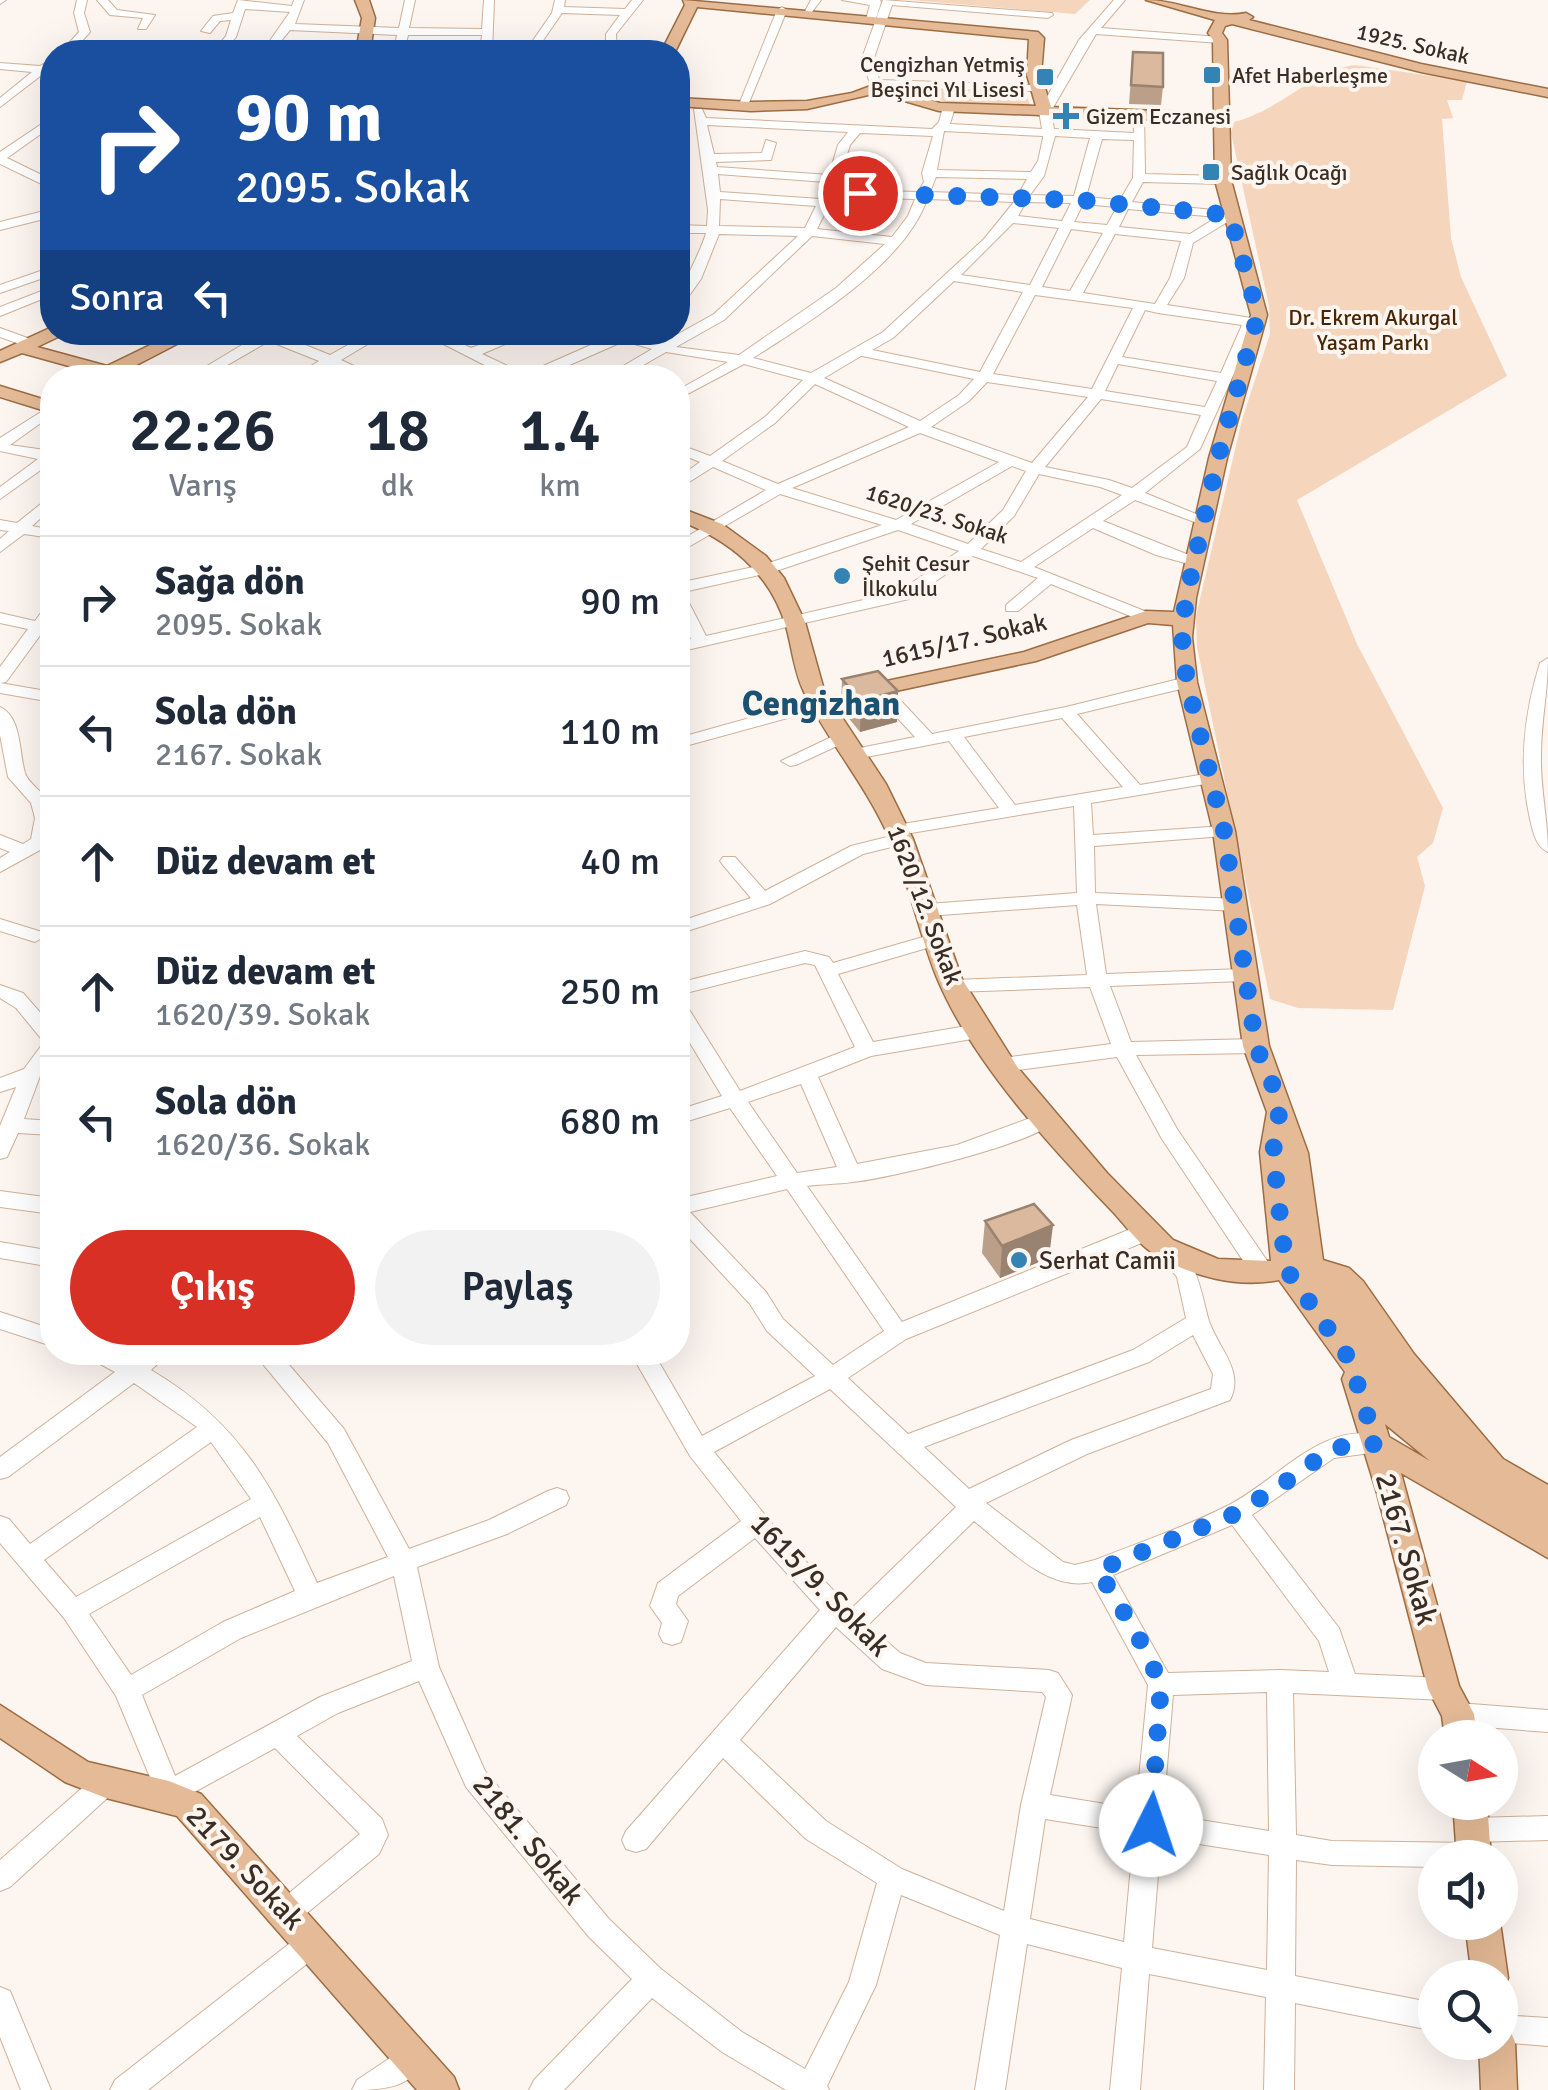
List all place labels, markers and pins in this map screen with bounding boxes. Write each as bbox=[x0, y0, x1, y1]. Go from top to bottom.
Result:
place label: Cengizhan Yetmiş Beşinci Yıl Lisesi bbox=[860, 51, 1025, 103]
place label: Afet Haberleşme bbox=[1232, 62, 1388, 89]
marker: Afet Haberleşme bbox=[1201, 64, 1223, 86]
marker: Cengizhan Yetmiş Beşinci Yıl Lisesi bbox=[1034, 66, 1056, 88]
place label: Gizem Eczanesi bbox=[1086, 103, 1231, 130]
marker: Gizem Eczanesi bbox=[1055, 105, 1077, 127]
pin bbox=[818, 151, 903, 236]
place label: Sağlık Ocağı bbox=[1231, 159, 1348, 186]
marker: Sağlık Ocağı bbox=[1200, 161, 1222, 183]
place label: Şehit Cesur İlkokulu bbox=[862, 550, 970, 602]
marker: Şehit Cesur İlkokulu bbox=[831, 565, 853, 587]
place label: Serhat Camii bbox=[1039, 1245, 1176, 1276]
marker: Serhat Camii bbox=[1008, 1249, 1030, 1271]

